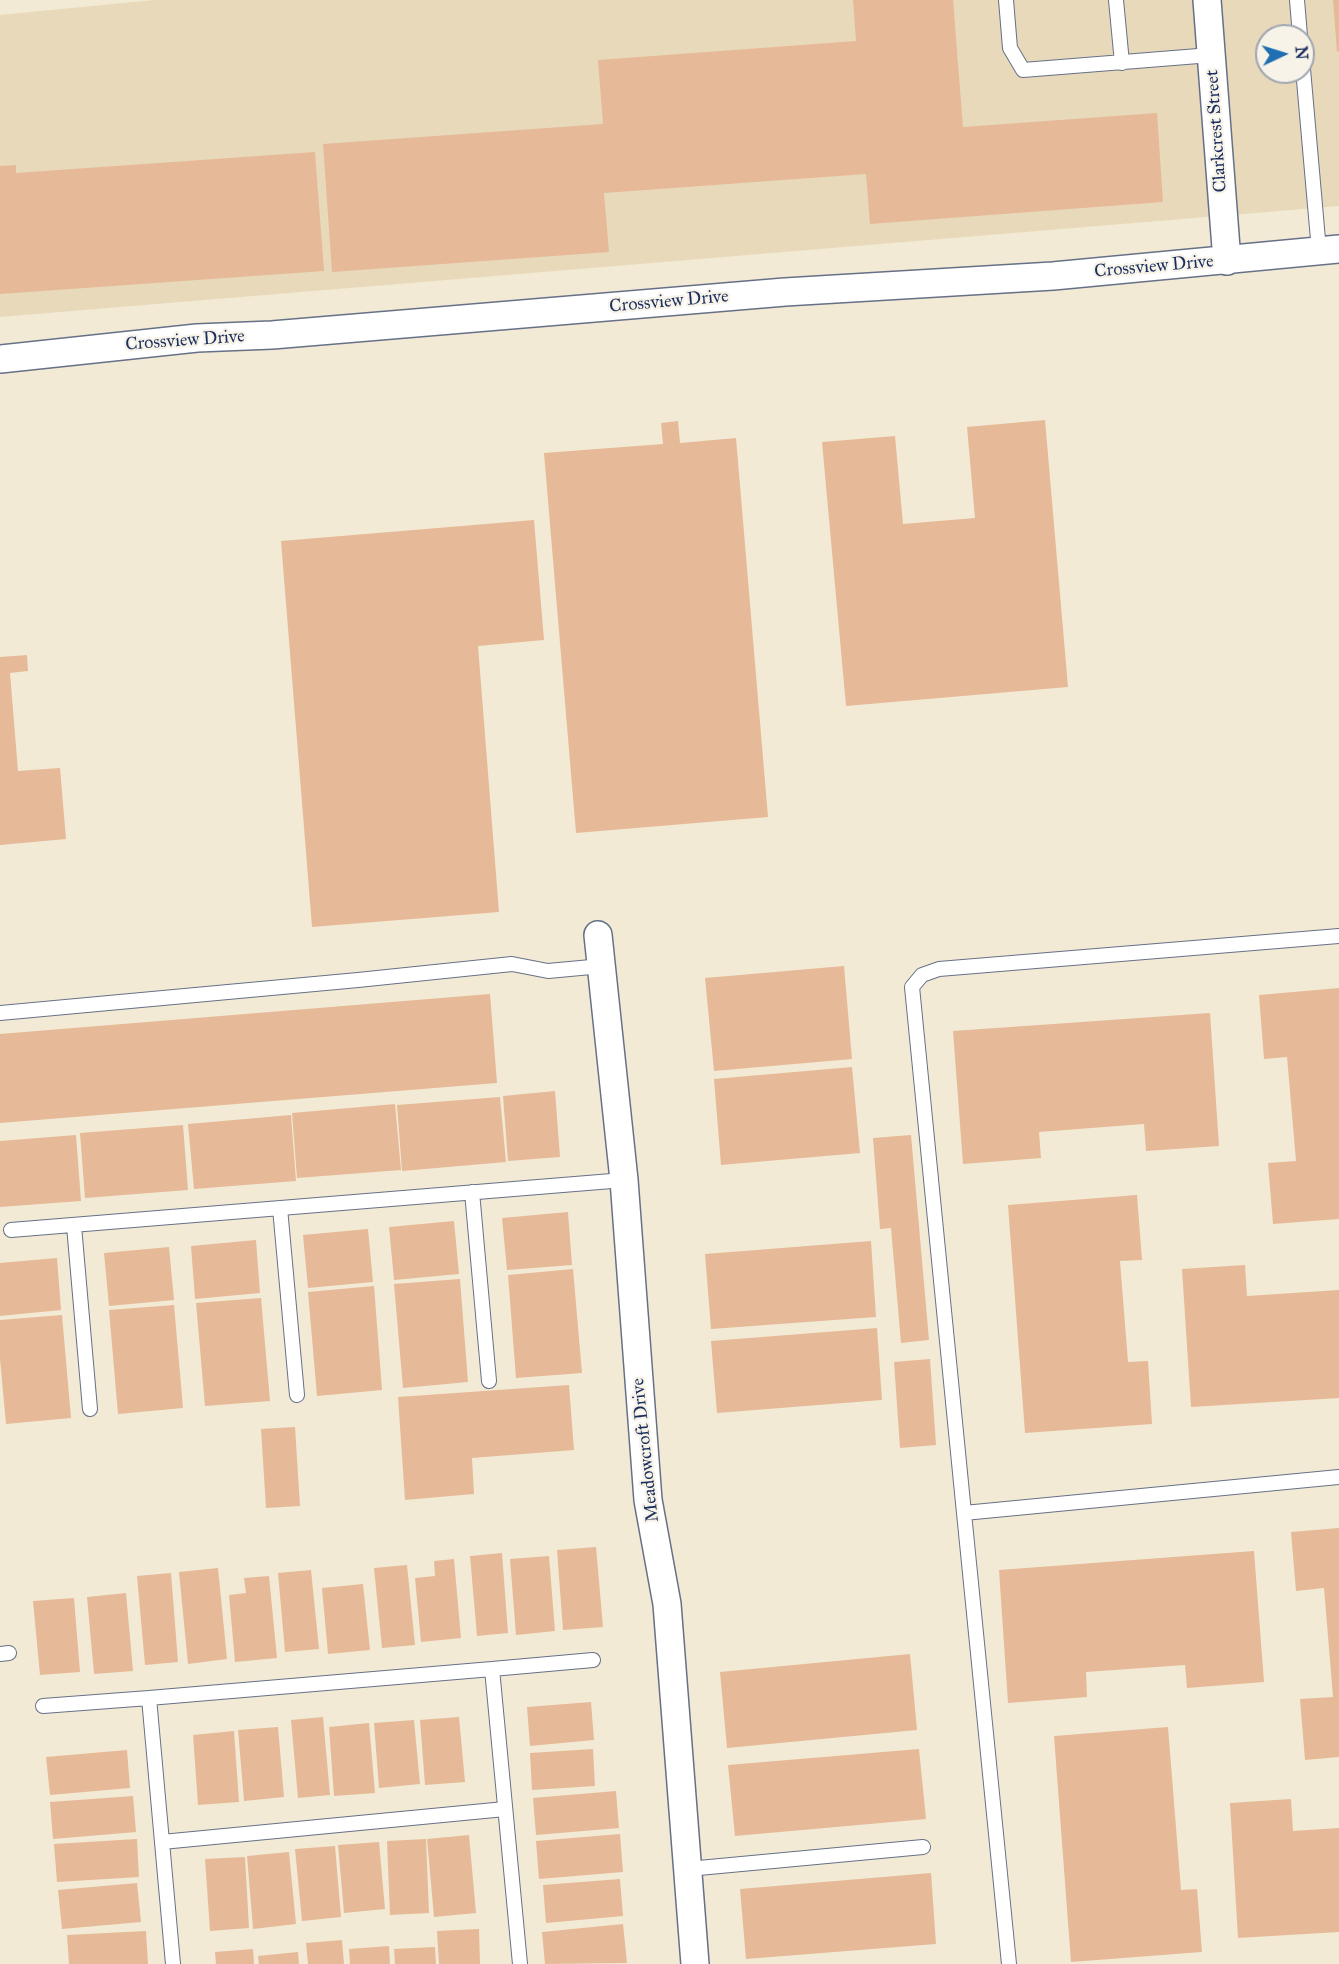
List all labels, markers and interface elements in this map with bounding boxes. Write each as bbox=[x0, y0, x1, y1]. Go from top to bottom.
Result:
north arrow bbox=[1255, 24, 1315, 84]
text: N bbox=[1292, 45, 1311, 60]
street label: Clarkcrest Street bbox=[1202, 69, 1232, 193]
street label: Crossview Drive bbox=[1093, 251, 1215, 283]
street label: Crossview Drive bbox=[608, 286, 730, 318]
street label: Crossview Drive bbox=[125, 326, 245, 356]
street label: Meadowcroft Drive bbox=[628, 1377, 664, 1523]

